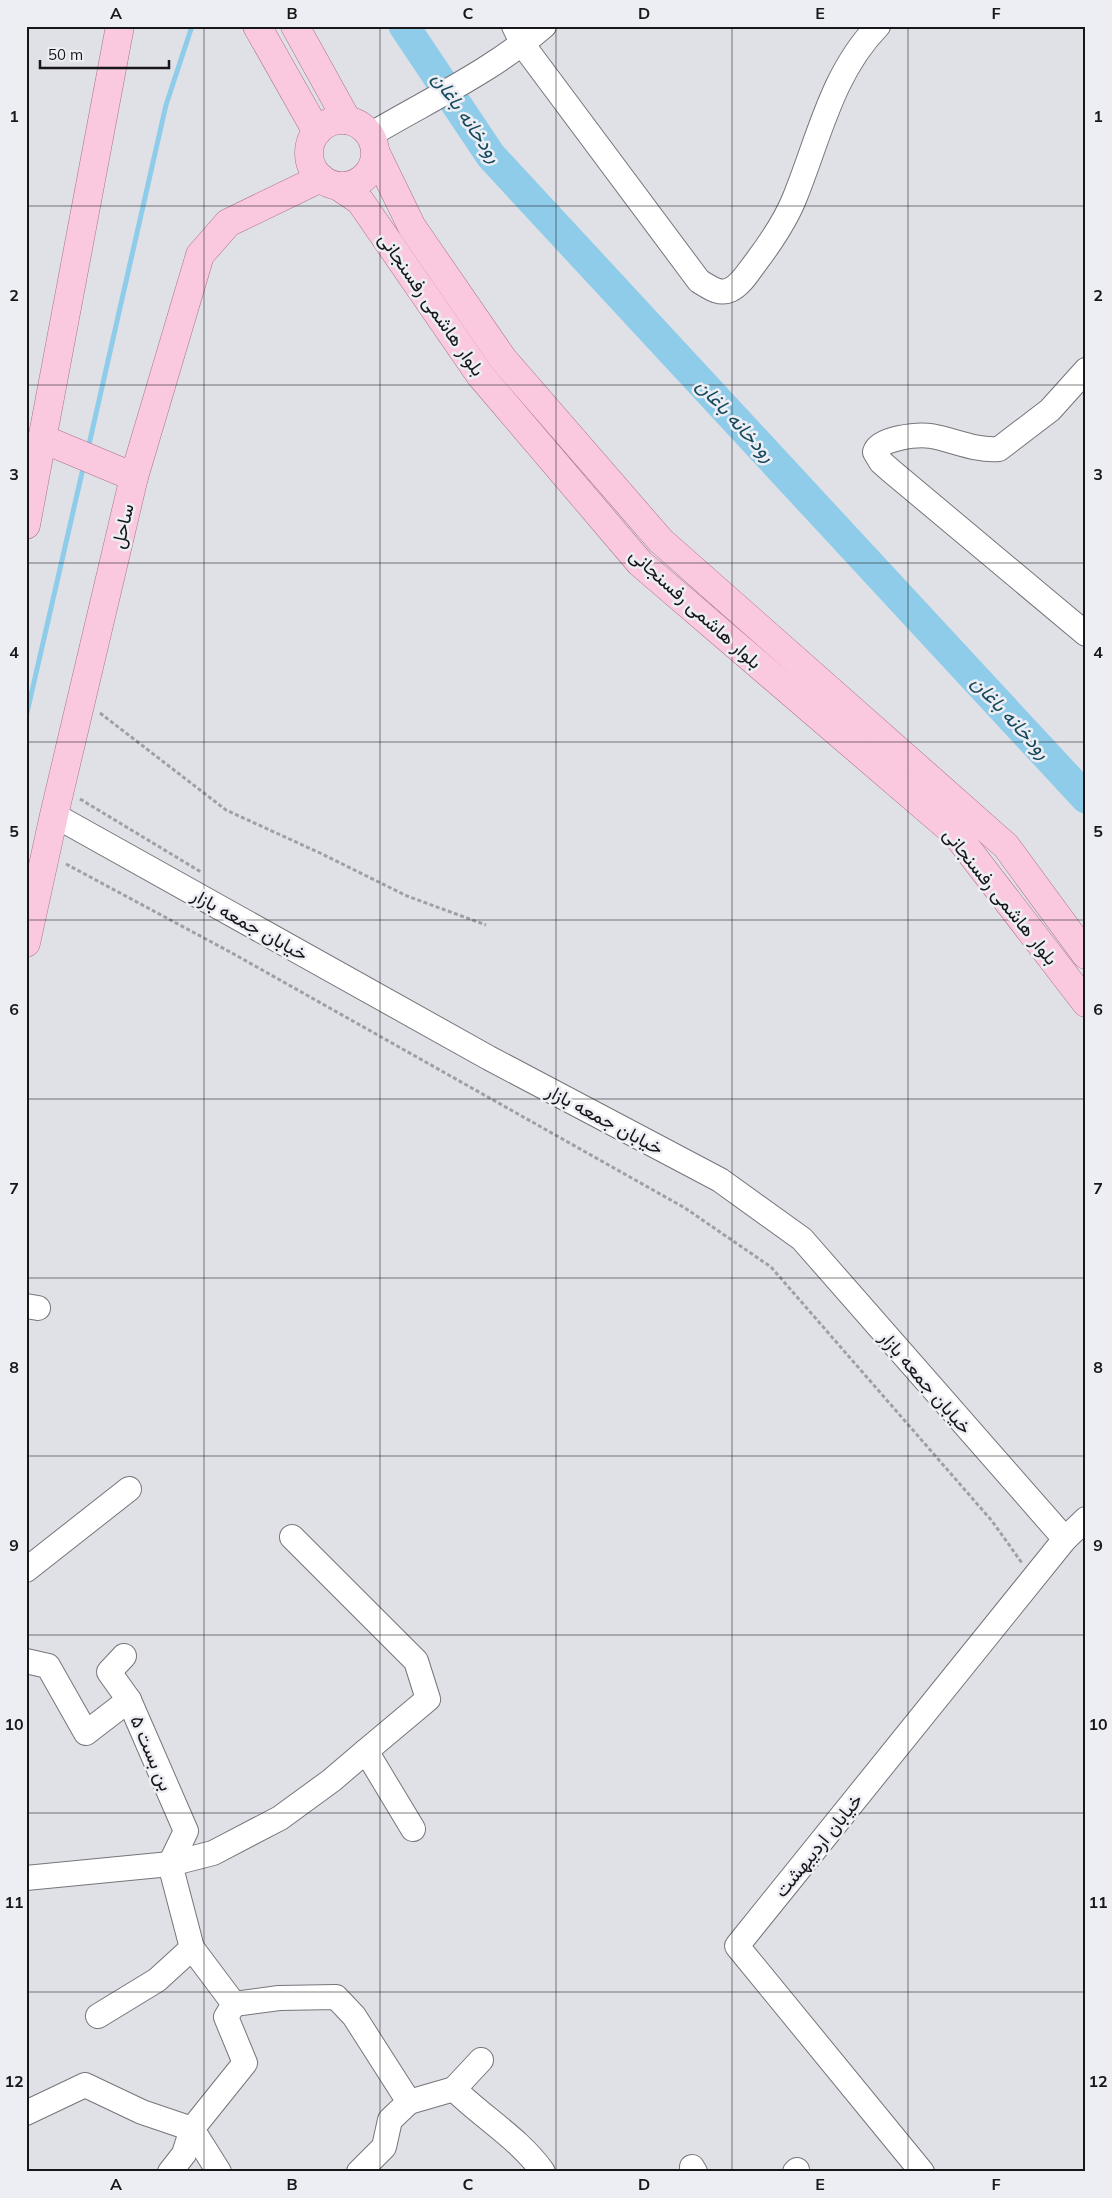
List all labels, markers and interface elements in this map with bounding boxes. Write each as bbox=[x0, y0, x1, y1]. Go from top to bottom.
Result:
text: A bbox=[110, 3, 122, 23]
text: B bbox=[286, 3, 298, 23]
text: C bbox=[463, 3, 474, 23]
text: D bbox=[638, 3, 650, 23]
text: E bbox=[815, 3, 825, 23]
text: F bbox=[991, 3, 1001, 23]
scale bar bbox=[40, 38, 169, 70]
text: 50 m bbox=[48, 45, 83, 64]
water label: رودخانه باغان bbox=[426, 66, 508, 168]
text: 1 bbox=[9, 106, 19, 126]
text: 1 bbox=[1093, 106, 1103, 126]
street label: بلوار هاشمی رفسنجانی bbox=[374, 228, 490, 380]
text: 2 bbox=[9, 285, 19, 305]
text: 2 bbox=[1093, 285, 1103, 305]
water label: رودخانه باغان bbox=[691, 373, 782, 467]
text: 3 bbox=[9, 464, 19, 484]
text: 3 bbox=[1093, 464, 1103, 484]
street label: ساحل bbox=[105, 501, 139, 551]
street label: بلوار هاشمی رفسنجانی bbox=[625, 542, 767, 674]
text: 4 bbox=[9, 642, 19, 662]
text: 4 bbox=[1093, 642, 1103, 662]
water label: رودخانه باغان bbox=[966, 670, 1057, 764]
text: 5 bbox=[9, 821, 19, 841]
text: 5 bbox=[1093, 821, 1103, 841]
street label: بلوار هاشمی رفسنجانی bbox=[938, 823, 1064, 969]
street label: خیابان جمعه بازار bbox=[187, 882, 312, 966]
text: 6 bbox=[9, 999, 19, 1019]
text: 6 bbox=[1093, 999, 1103, 1019]
street label: خیابان جمعه بازار bbox=[542, 1078, 668, 1160]
text: 7 bbox=[9, 1178, 19, 1198]
text: 7 bbox=[1093, 1178, 1103, 1198]
street label: خیابان جمعه بازار bbox=[874, 1325, 977, 1439]
text: 8 bbox=[9, 1357, 19, 1377]
text: 8 bbox=[1093, 1357, 1103, 1377]
text: 9 bbox=[9, 1535, 19, 1555]
text: 9 bbox=[1093, 1535, 1103, 1555]
street label: بن بست ۵ bbox=[125, 1712, 179, 1794]
text: 10 bbox=[4, 1714, 24, 1734]
text: 10 bbox=[1088, 1714, 1108, 1734]
street label: خیابان اردیبهشت bbox=[769, 1788, 867, 1902]
text: 11 bbox=[4, 1892, 24, 1912]
text: 11 bbox=[1088, 1892, 1108, 1912]
text: 12 bbox=[4, 2071, 24, 2091]
text: 12 bbox=[1088, 2071, 1108, 2091]
text: A bbox=[110, 2174, 122, 2194]
text: B bbox=[286, 2174, 298, 2194]
text: C bbox=[463, 2174, 474, 2194]
text: D bbox=[638, 2174, 650, 2194]
text: E bbox=[815, 2174, 825, 2194]
text: F bbox=[991, 2174, 1001, 2194]

